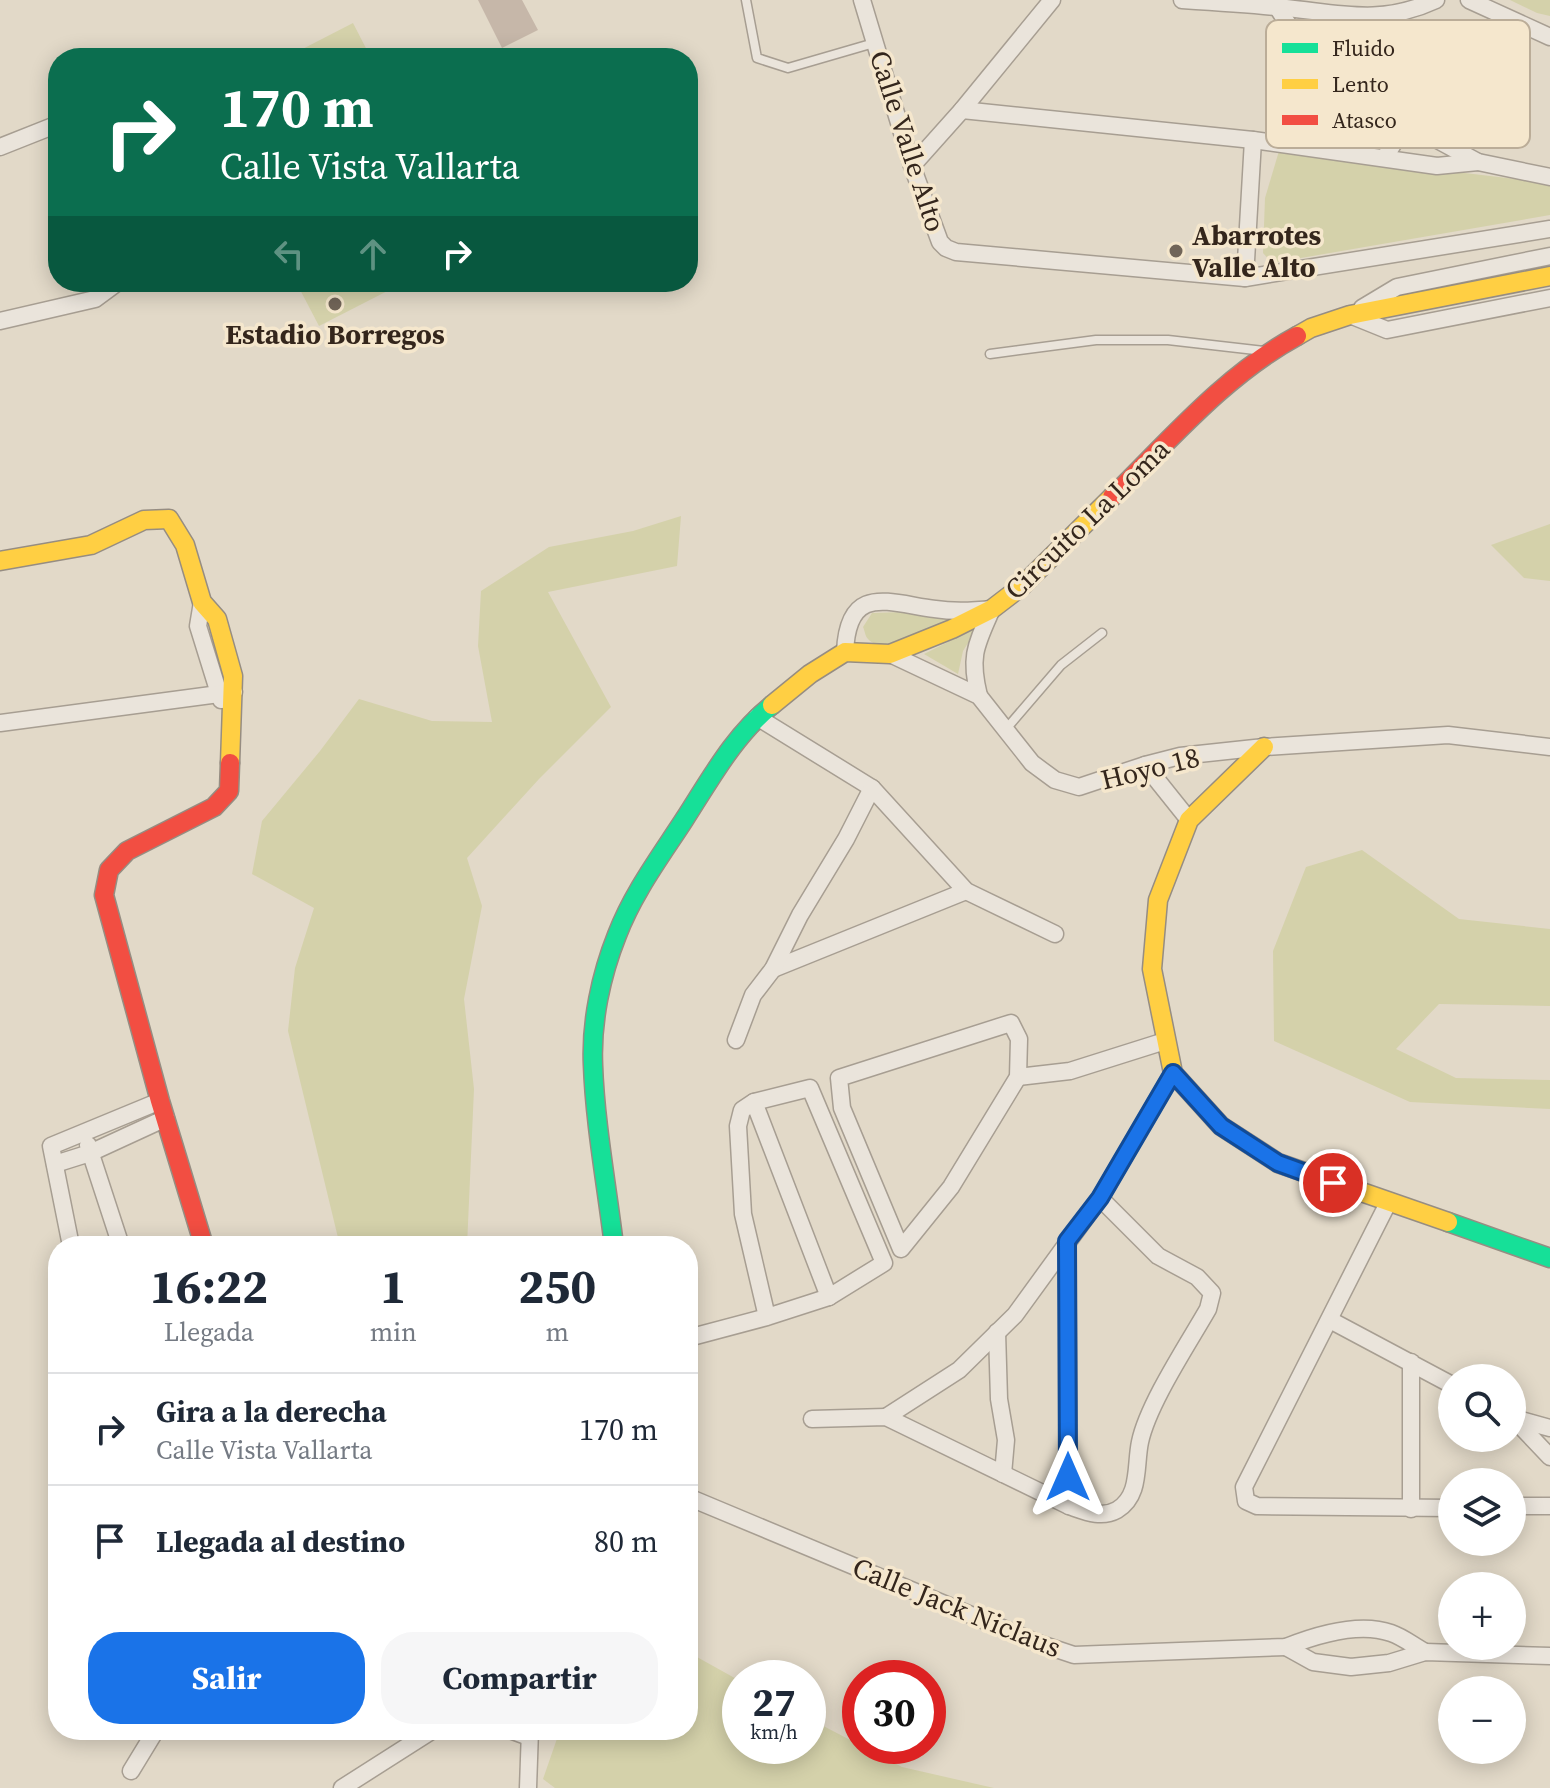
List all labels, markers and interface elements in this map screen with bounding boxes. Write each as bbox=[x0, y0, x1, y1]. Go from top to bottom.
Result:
legend bbox=[1266, 20, 1530, 148]
text: Fluido bbox=[1332, 33, 1395, 63]
street label: Calle Valle Alto bbox=[861, 46, 955, 236]
text: 170 m bbox=[220, 69, 374, 146]
text: Lento bbox=[1332, 69, 1389, 99]
icon: right bbox=[88, 80, 192, 184]
text: Atasco bbox=[1332, 105, 1397, 135]
text: Calle Vista Vallarta bbox=[220, 142, 520, 191]
place label: Abarrotes Valle Alto bbox=[1192, 216, 1321, 286]
icon: left bbox=[267, 232, 311, 276]
icon: ahead bbox=[351, 232, 395, 276]
icon: right bbox=[435, 232, 479, 276]
marker: Abarrotes Valle Alto bbox=[1167, 242, 1185, 260]
marker: Estadio Borregos bbox=[326, 295, 344, 313]
place label: Estadio Borregos bbox=[225, 315, 445, 353]
street label: Circuito La Loma bbox=[996, 430, 1178, 608]
street label: Hoyo 18 bbox=[1097, 737, 1203, 799]
pin bbox=[1299, 1149, 1367, 1217]
icon: arrive bbox=[1311, 1161, 1355, 1205]
text: 16:22 bbox=[150, 1253, 268, 1319]
text: 1 bbox=[380, 1253, 406, 1319]
text: 250 bbox=[518, 1253, 596, 1319]
text: Llegada bbox=[164, 1314, 254, 1350]
text: min bbox=[370, 1314, 417, 1350]
text: m bbox=[546, 1314, 569, 1350]
map controls bbox=[1438, 1364, 1526, 1764]
button: search bbox=[1438, 1364, 1526, 1452]
text: Gira a la derecha bbox=[156, 1391, 387, 1432]
icon: right bbox=[88, 1407, 132, 1451]
text: 170 m bbox=[579, 1409, 658, 1450]
text: Calle Vista Vallarta bbox=[156, 1432, 373, 1468]
position arrow bbox=[1026, 1435, 1110, 1519]
button: layers bbox=[1438, 1468, 1526, 1556]
icon: arrive bbox=[88, 1519, 132, 1563]
text: Llegada al destino bbox=[156, 1521, 405, 1562]
text: 80 m bbox=[594, 1521, 658, 1562]
street label: Calle Jack Niclaus bbox=[847, 1548, 1067, 1666]
button: + bbox=[1438, 1572, 1526, 1660]
button: Salir bbox=[88, 1632, 365, 1724]
button: Compartir bbox=[381, 1632, 658, 1724]
speed limit sign: 30 bbox=[842, 1660, 946, 1764]
text: 27 bbox=[752, 1675, 796, 1729]
button: − bbox=[1438, 1676, 1526, 1764]
text: km/h bbox=[750, 1718, 798, 1746]

